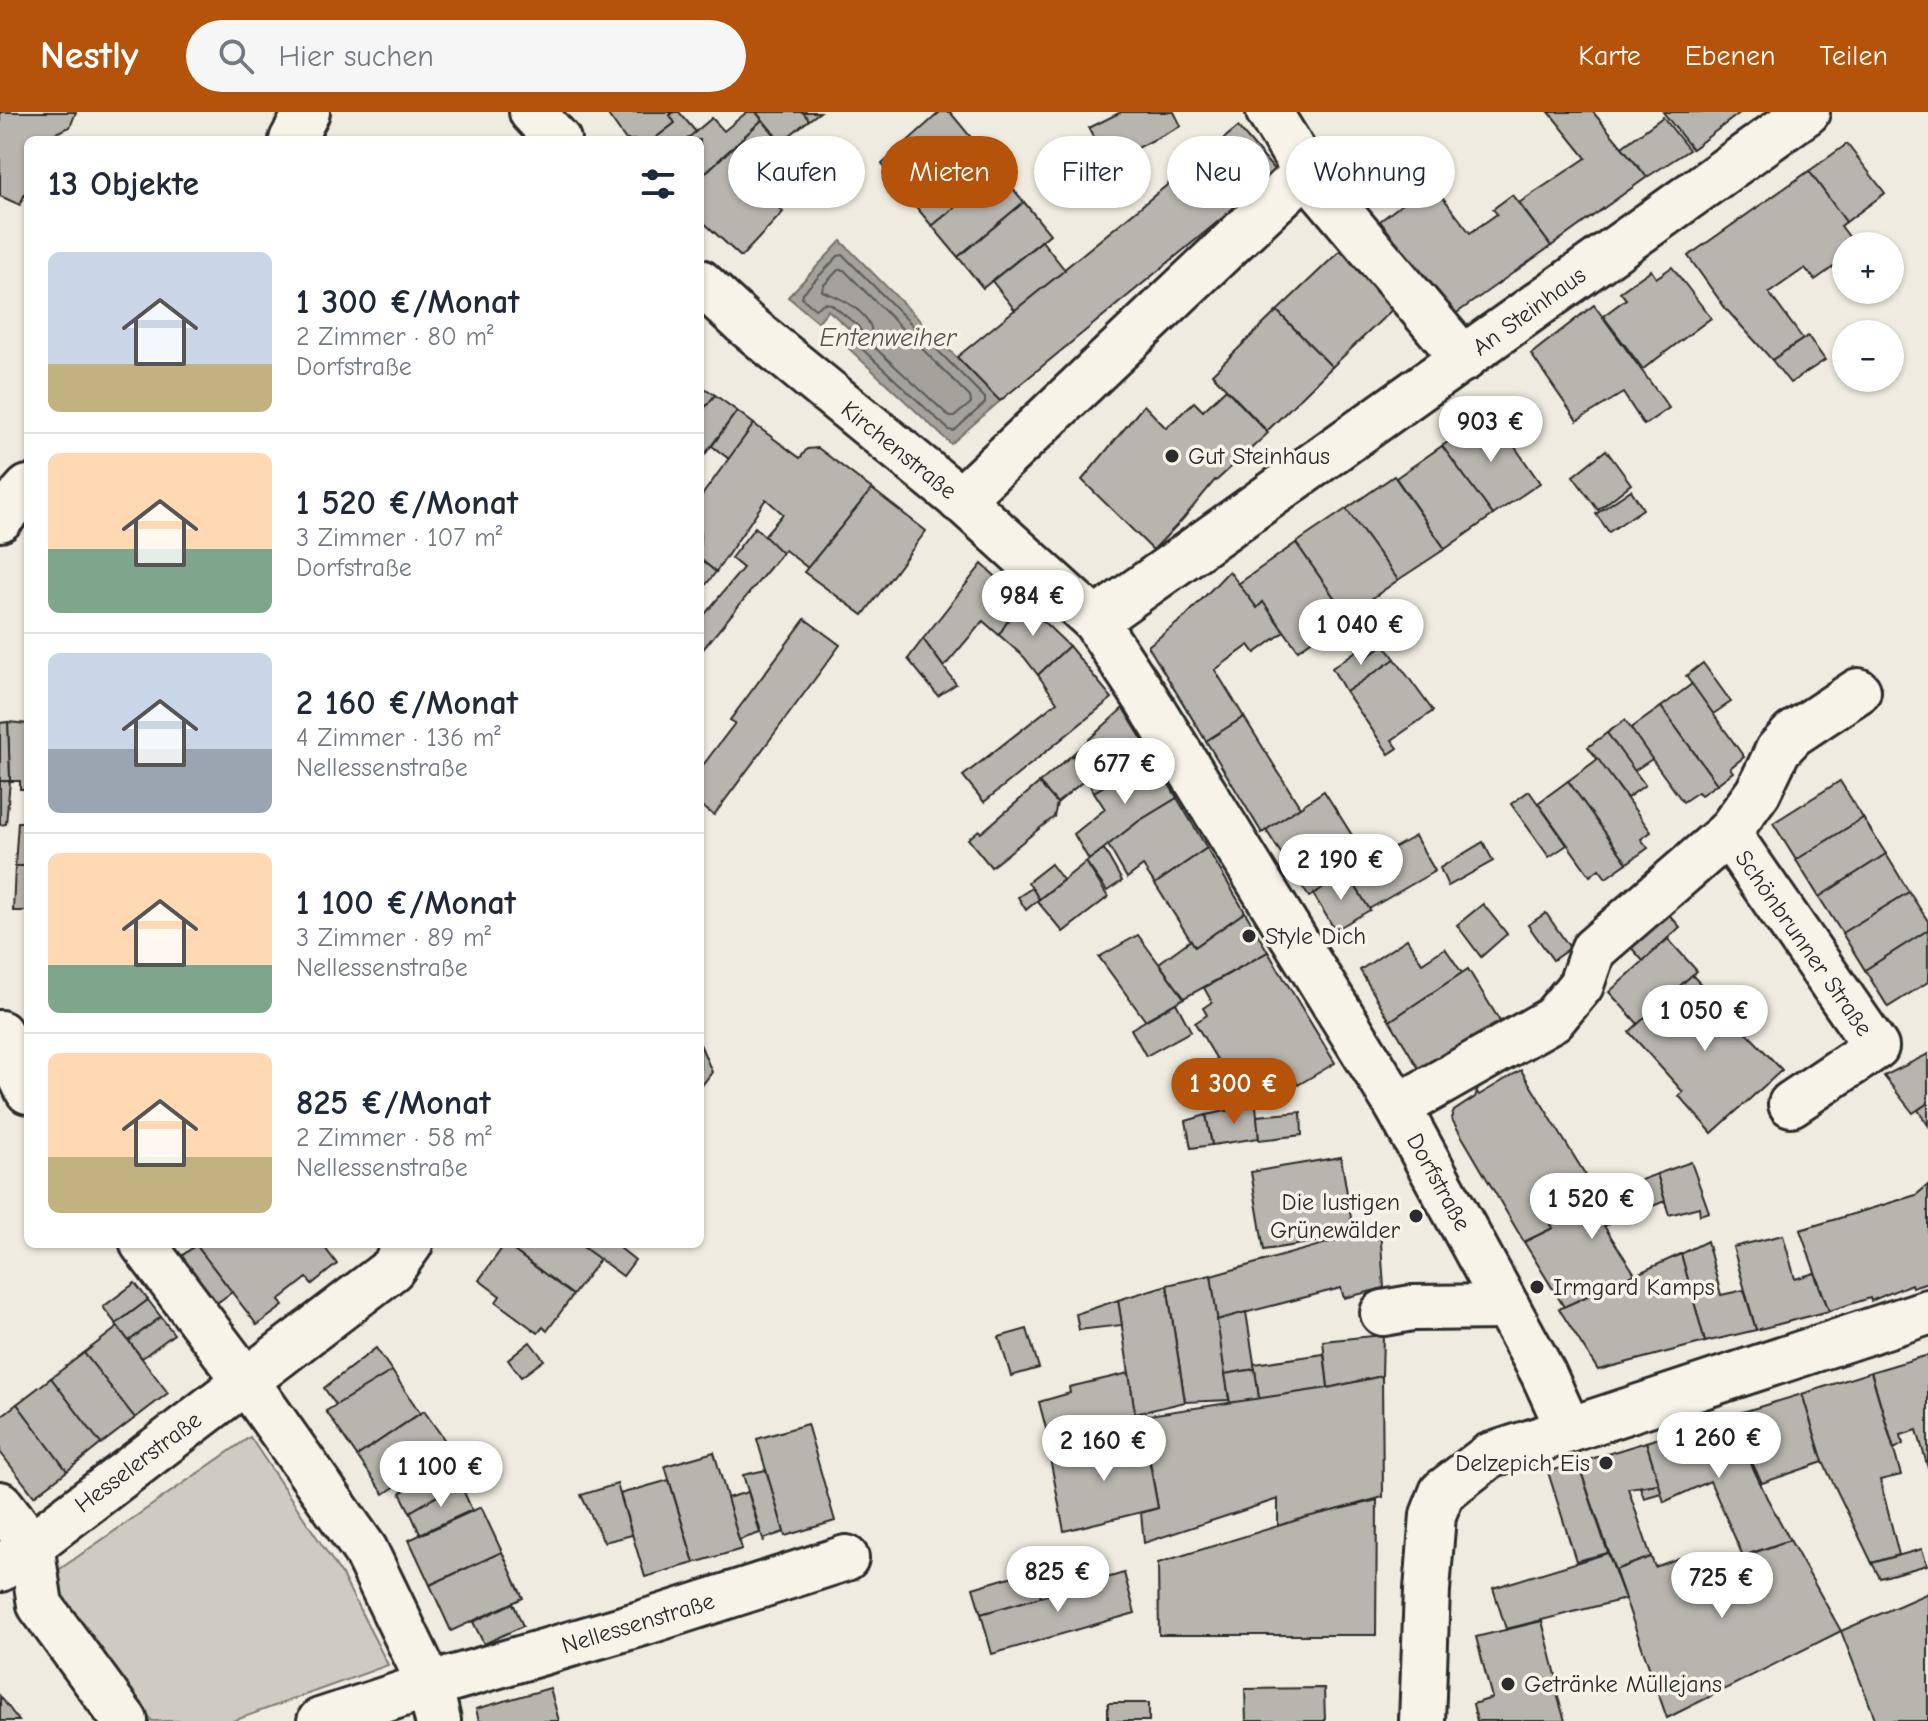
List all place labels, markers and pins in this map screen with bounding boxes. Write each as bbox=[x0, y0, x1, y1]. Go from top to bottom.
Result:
pin: 903 € bbox=[1435, 396, 1547, 464]
place label: Gut Steinhaus bbox=[1188, 442, 1330, 470]
marker: Gut Steinhaus bbox=[1163, 447, 1181, 465]
pin: 984 € bbox=[977, 570, 1089, 638]
pin: 1 040 € bbox=[1287, 599, 1435, 667]
pin: 677 € bbox=[1069, 738, 1181, 806]
pin: 2 190 € bbox=[1267, 834, 1415, 902]
place label: Style Dich bbox=[1265, 922, 1366, 950]
marker: Style Dich bbox=[1240, 927, 1258, 945]
pin: 1 050 € bbox=[1631, 985, 1779, 1053]
pin: 1 300 € bbox=[1160, 1058, 1308, 1126]
pin: 1 520 € bbox=[1518, 1173, 1666, 1241]
place label: Die lustigen Grünewälder bbox=[1270, 1188, 1400, 1244]
marker: Die lustigen Grünewälder bbox=[1407, 1207, 1425, 1225]
place label: Irmgard Kamps bbox=[1553, 1273, 1715, 1301]
marker: Irmgard Kamps bbox=[1528, 1278, 1546, 1296]
pin: 1 260 € bbox=[1645, 1412, 1793, 1480]
pin: 2 160 € bbox=[1030, 1415, 1178, 1483]
pin: 1 100 € bbox=[367, 1441, 515, 1509]
place label: Delzepich Eis bbox=[1455, 1449, 1590, 1477]
marker: Delzepich Eis bbox=[1597, 1454, 1615, 1472]
pin: 825 € bbox=[1002, 1546, 1114, 1614]
pin: 725 € bbox=[1666, 1552, 1778, 1620]
place label: Getränke Müllejans bbox=[1524, 1670, 1722, 1698]
marker: Getränke Müllejans bbox=[1499, 1675, 1517, 1693]

